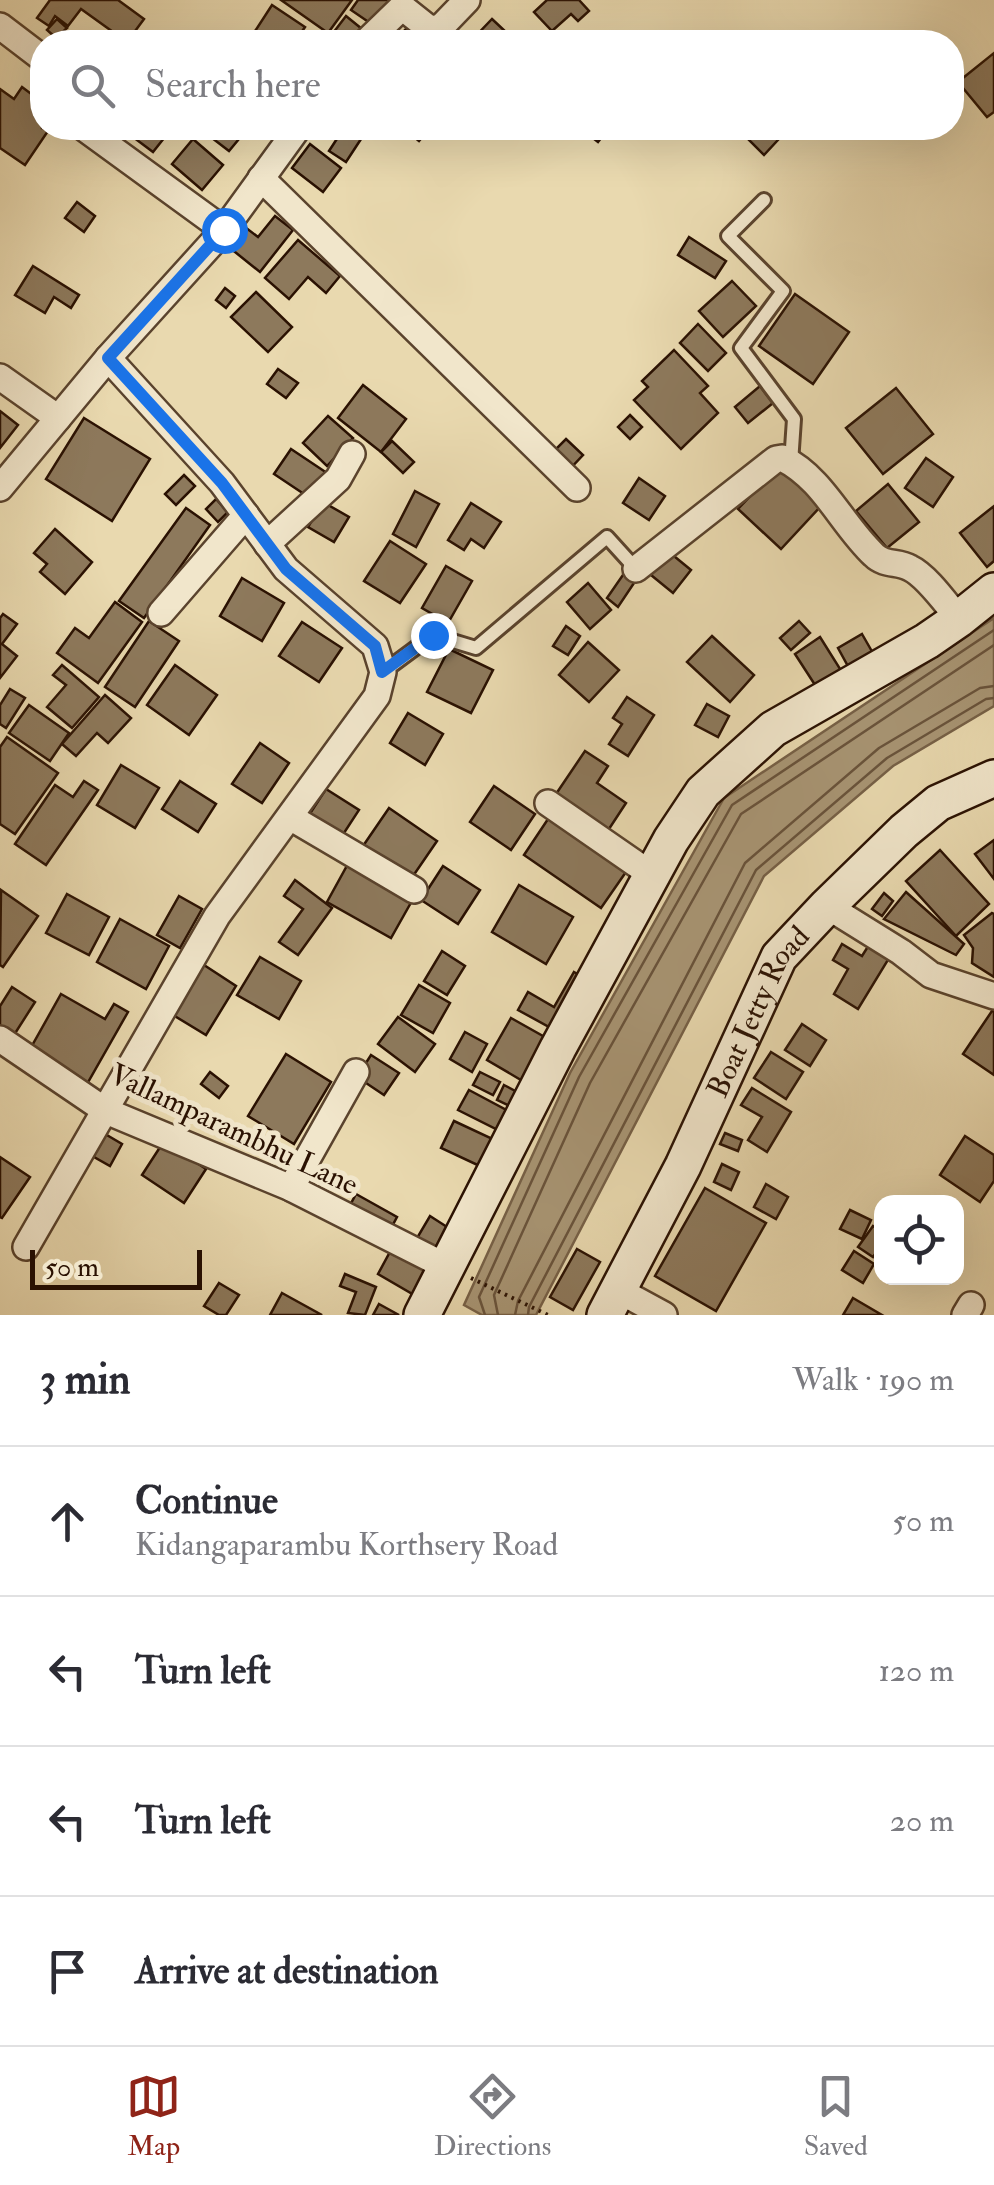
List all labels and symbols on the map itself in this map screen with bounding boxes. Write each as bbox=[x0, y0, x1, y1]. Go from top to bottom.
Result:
route start bbox=[202, 208, 248, 254]
route end bbox=[411, 613, 457, 659]
street label: Boat Jetty Road bbox=[699, 918, 818, 1103]
street label: Vallamparambhu Lane bbox=[104, 1056, 364, 1203]
scale bar bbox=[30, 1245, 202, 1290]

